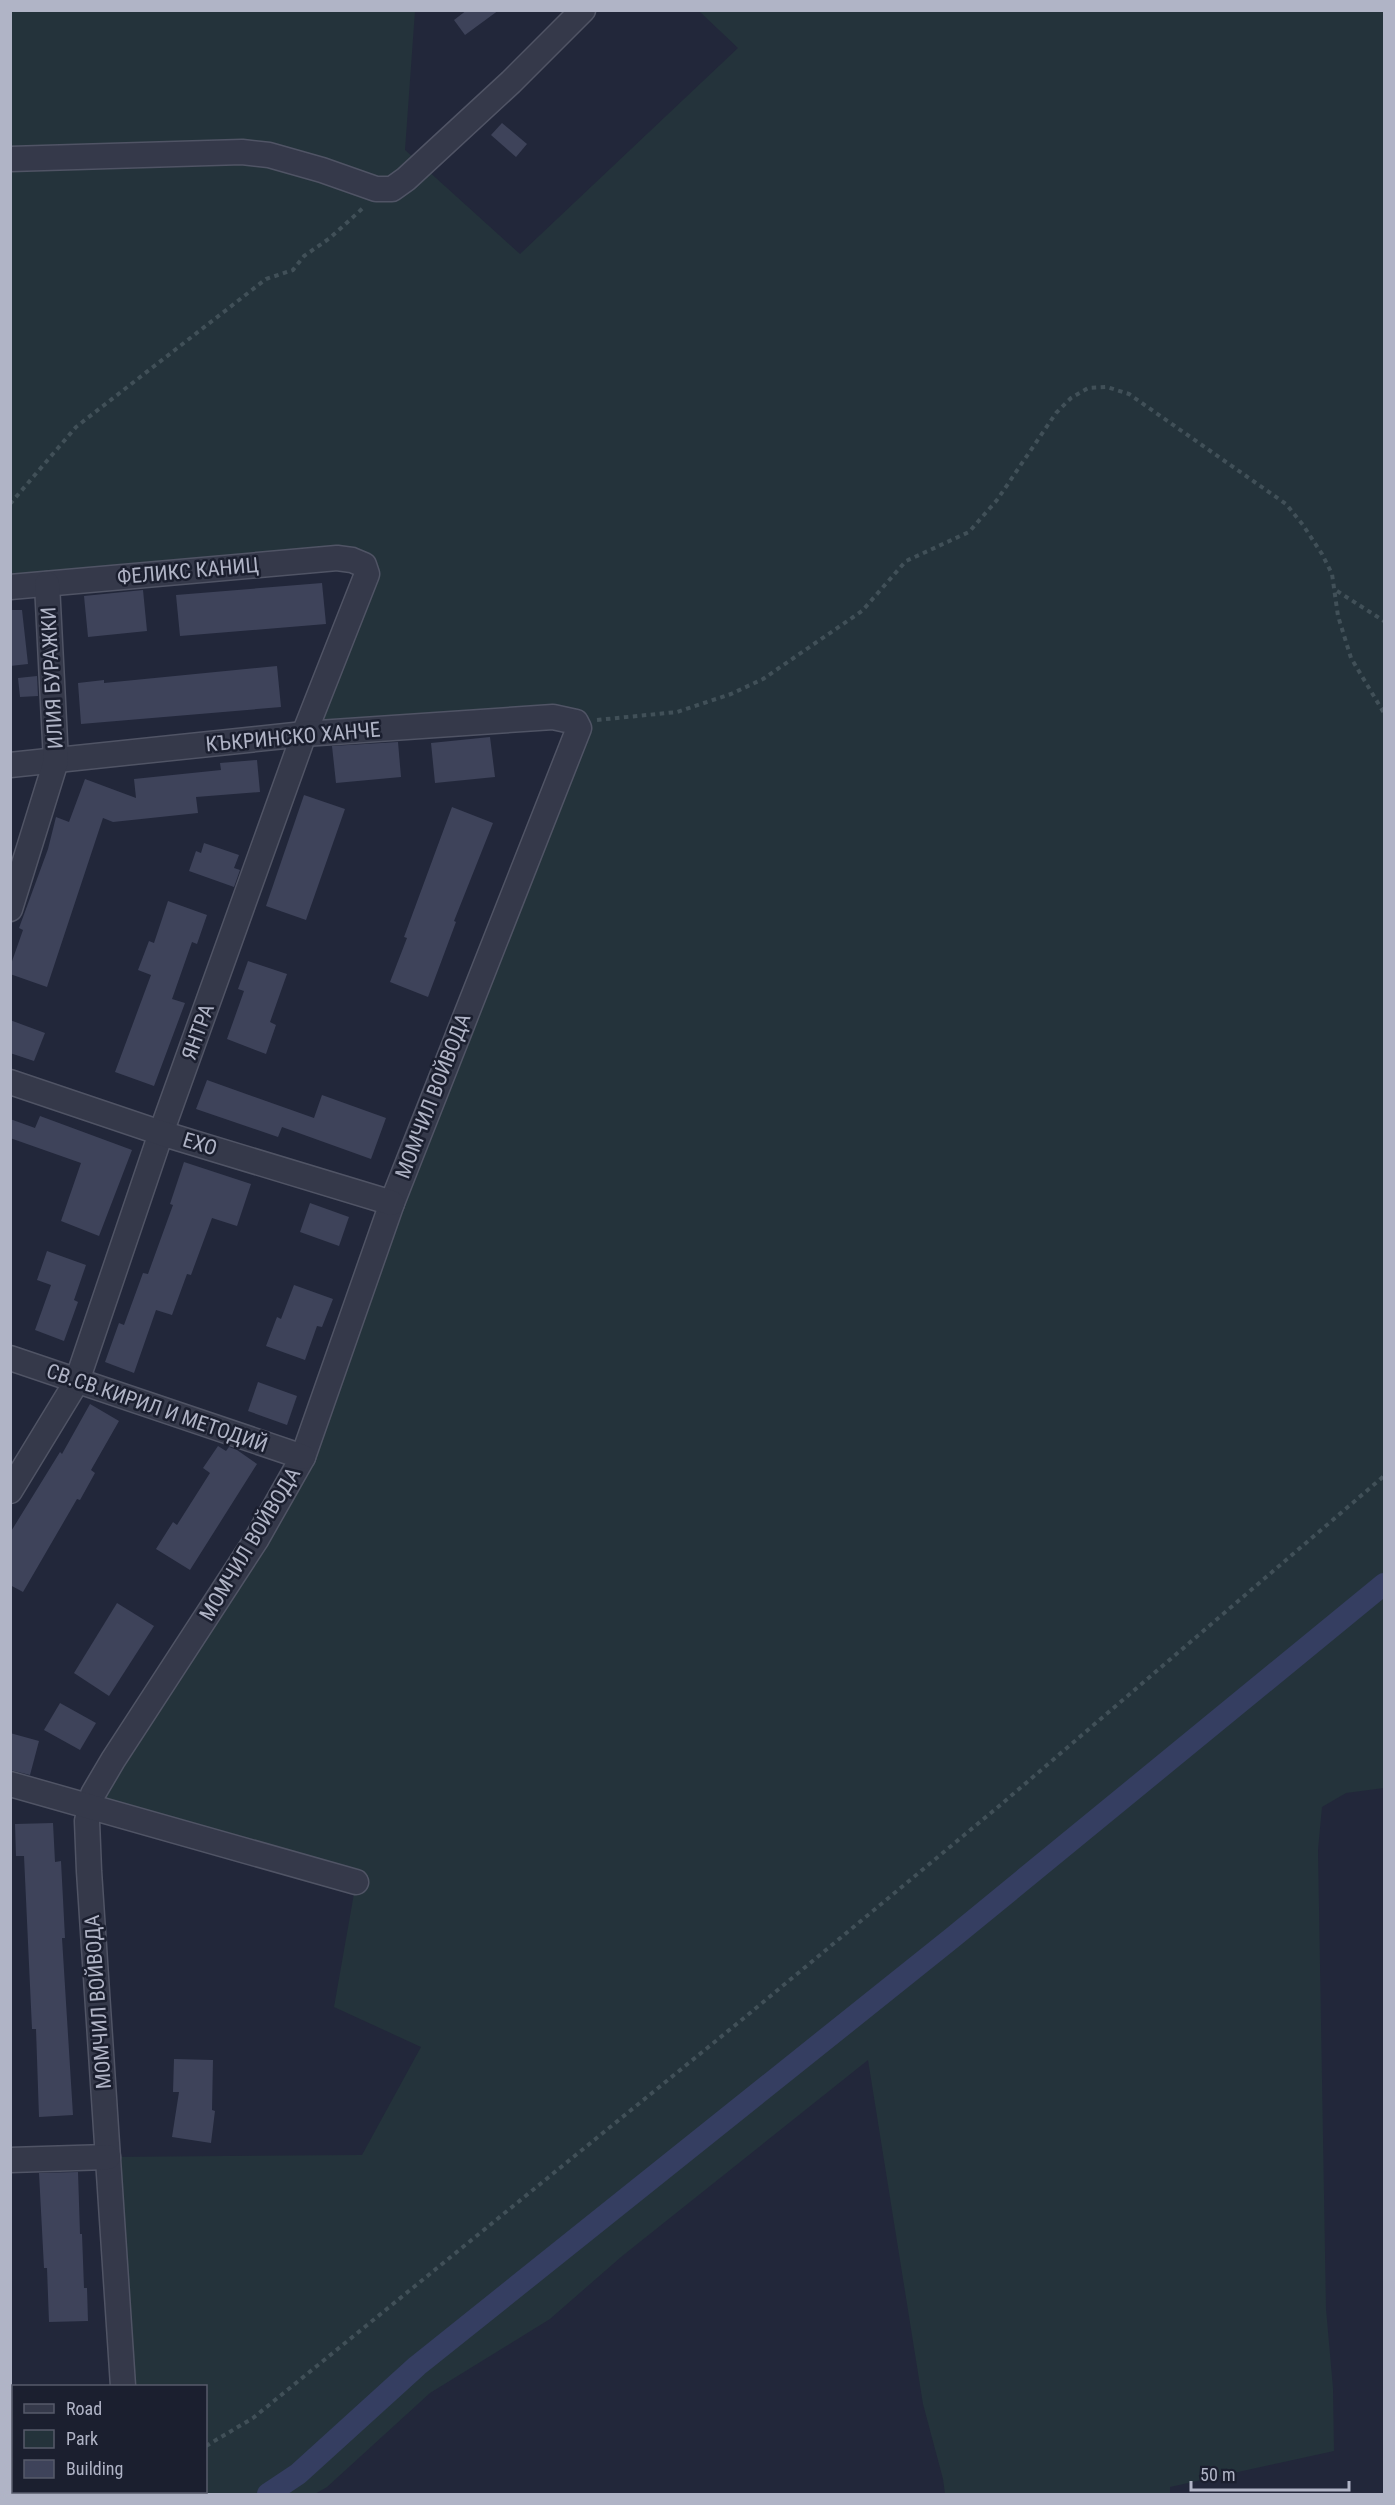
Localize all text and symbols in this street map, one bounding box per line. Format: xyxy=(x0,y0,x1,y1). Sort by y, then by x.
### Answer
street label: ФЕЛИКС КАНИЦ xyxy=(116,553,260,589)
street label: ИЛИЯ БУРАЖКИ xyxy=(36,606,68,750)
street label: КЪКРИНСКО ХАНЧЕ xyxy=(205,717,381,757)
street label: ЯНТРА xyxy=(177,1001,219,1063)
street label: МОМЧИЛ ВОЙВОДА xyxy=(391,1010,475,1182)
street label: ЕХО xyxy=(180,1127,220,1161)
street label: СВ.СВ.КИРИЛ И МЕТОДИЙ xyxy=(43,1359,271,1457)
street label: МОМЧИЛ ВОЙВОДА xyxy=(195,1463,305,1625)
street label: МОМЧИЛ ВОЙВОДА xyxy=(80,1914,116,2090)
legend xyxy=(12,2385,207,2493)
text: Road xyxy=(66,2398,102,2419)
text: Park xyxy=(66,2428,98,2449)
scale bar xyxy=(1191,2454,1348,2492)
text: Building xyxy=(66,2458,123,2479)
text: 50 m xyxy=(1200,2464,1235,2485)

